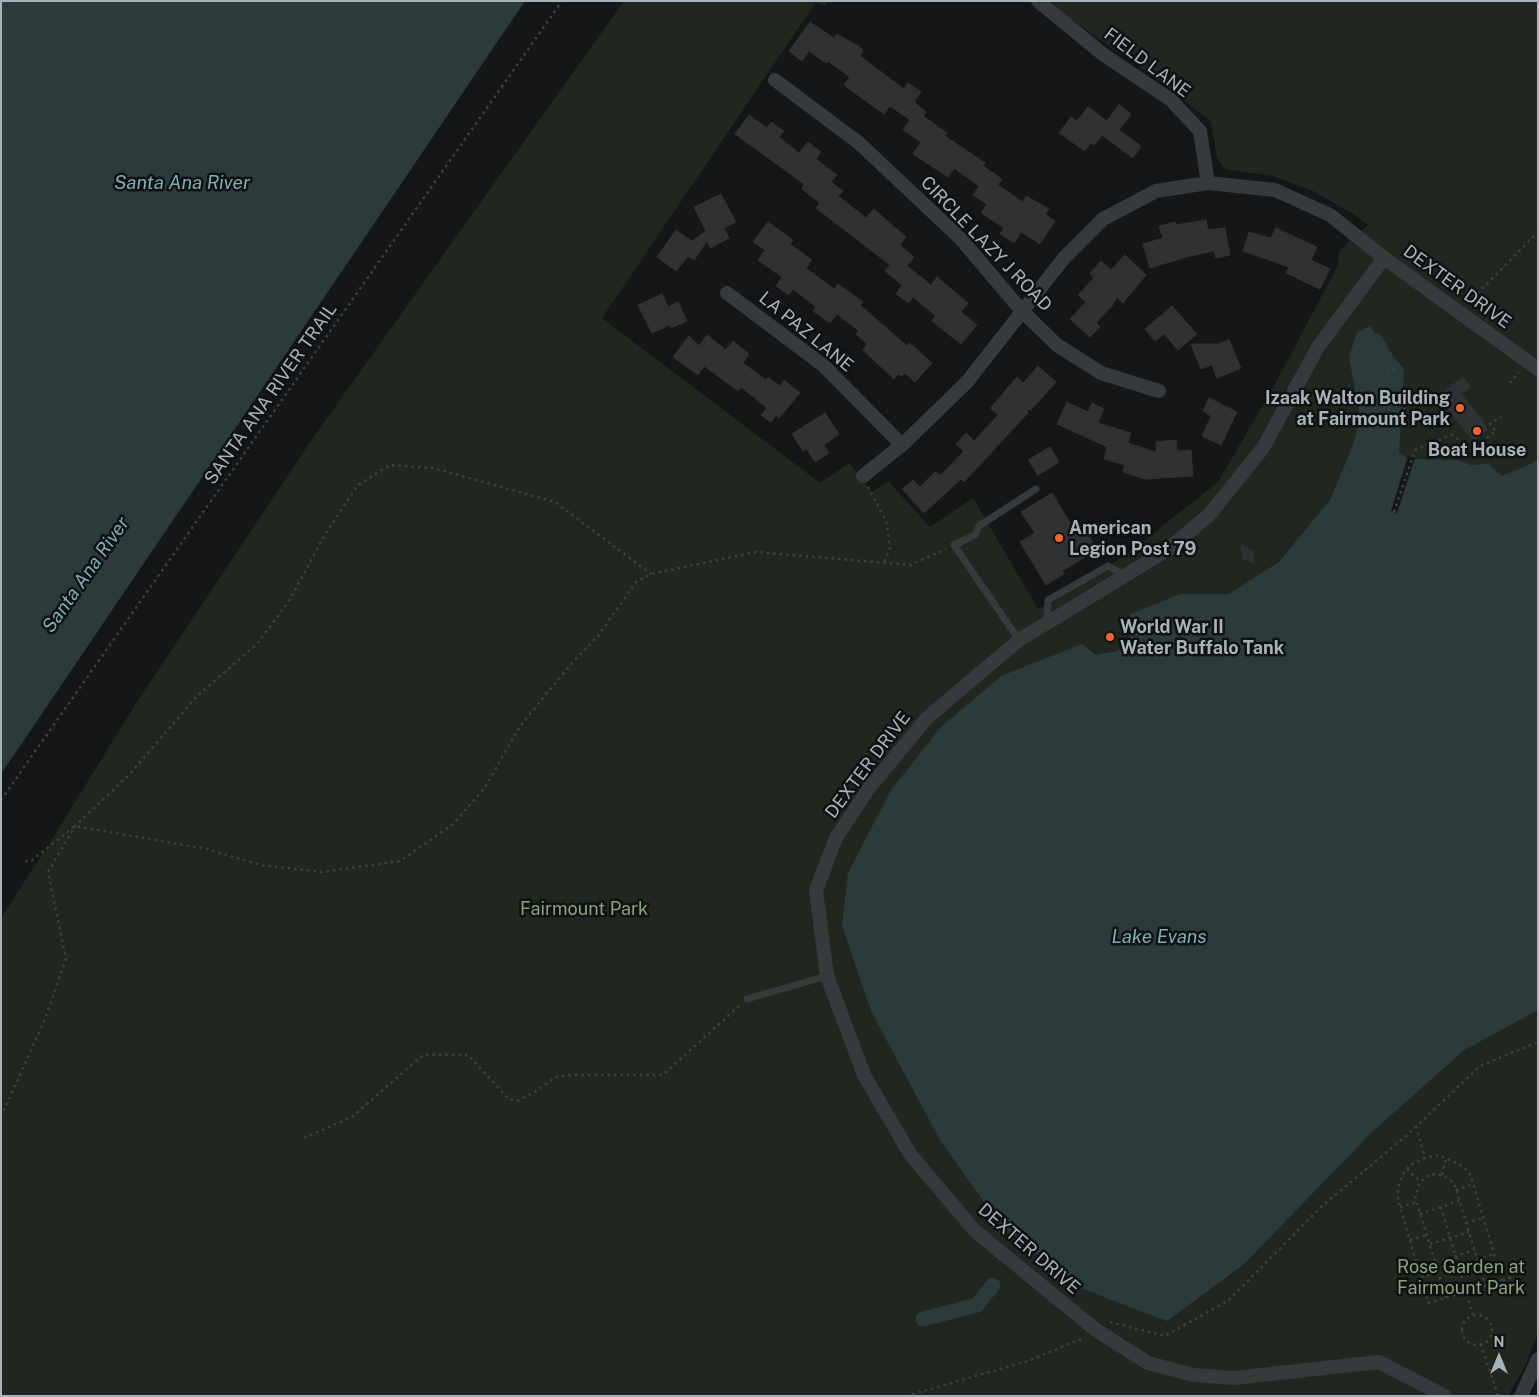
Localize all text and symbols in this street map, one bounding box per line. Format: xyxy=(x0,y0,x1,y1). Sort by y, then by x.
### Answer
street label: FIELD LANE xyxy=(1100,24,1194,102)
water label: Santa Ana River xyxy=(114,172,250,194)
street label: CIRCLE LAZY J ROAD xyxy=(916,172,1056,316)
street label: DEXTER DRIVE xyxy=(1399,241,1515,333)
street label: LA PAZ LANE xyxy=(754,287,858,377)
street label: SANTA ANA RIVER TRAIL xyxy=(200,299,342,489)
place label: Izaak Walton Building at Fairmount Park xyxy=(1265,387,1450,429)
marker: Izaak Walton Building at Fairmount Park xyxy=(1454,402,1466,414)
marker: Boat House xyxy=(1471,425,1483,437)
place label: Boat House xyxy=(1428,439,1526,461)
water label: Santa Ana River xyxy=(38,513,134,637)
place label: American Legion Post 79 xyxy=(1069,517,1196,560)
marker: American Legion Post 79 xyxy=(1053,532,1065,544)
place label: World War II Water Buffalo Tank xyxy=(1120,616,1284,659)
marker: World War II Water Buffalo Tank xyxy=(1104,631,1116,643)
street label: DEXTER DRIVE xyxy=(821,707,915,823)
park label: Fairmount Park xyxy=(520,898,648,920)
water label: Lake Evans xyxy=(1111,926,1207,948)
street label: DEXTER DRIVE xyxy=(974,1199,1084,1299)
park label: Rose Garden at Fairmount Park xyxy=(1397,1256,1525,1298)
north arrow xyxy=(1474,1332,1524,1382)
text: N xyxy=(1494,1334,1504,1350)

